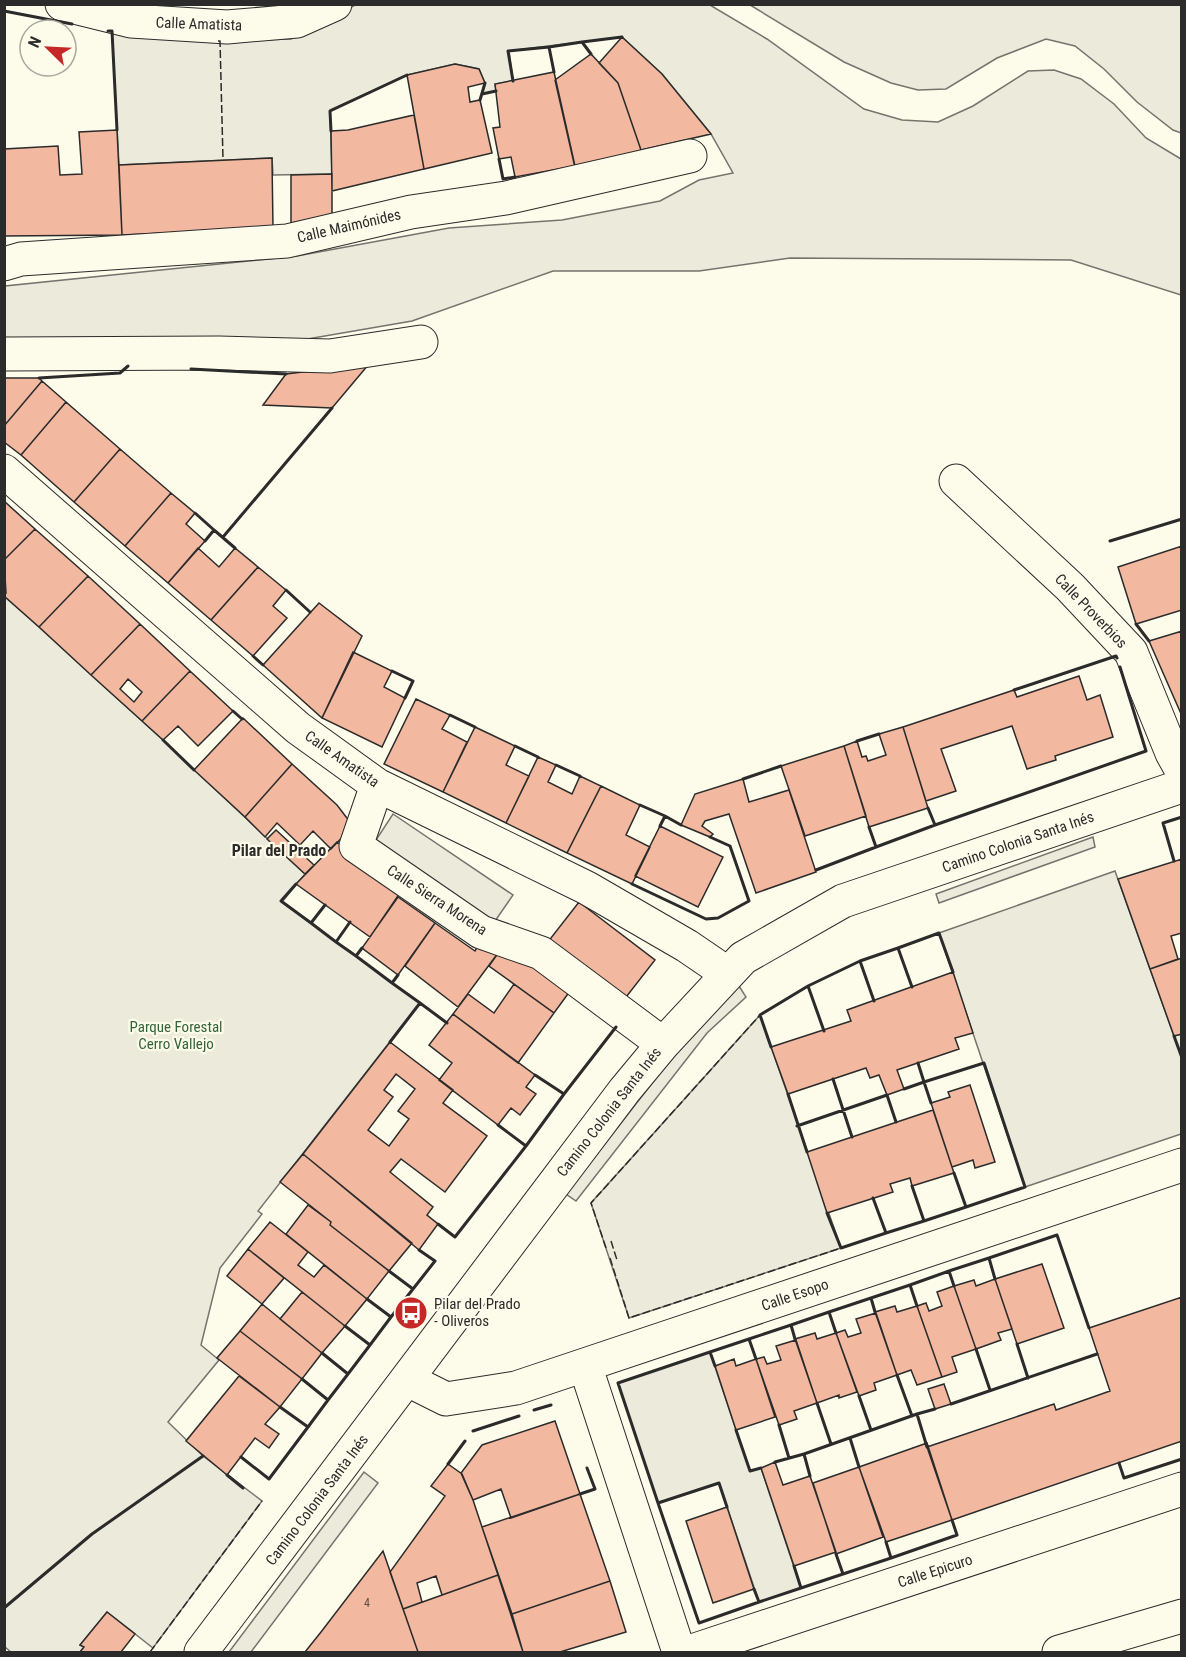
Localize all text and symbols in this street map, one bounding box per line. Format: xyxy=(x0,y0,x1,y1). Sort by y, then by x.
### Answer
street label: Calle Amatista xyxy=(155,13,243,35)
north arrow xyxy=(18,18,78,78)
text: N xyxy=(24,34,45,50)
street label: Calle Maimónides xyxy=(295,205,403,247)
street label: Calle Proverbios xyxy=(1051,570,1131,652)
street label: Calle Amatista xyxy=(301,727,383,791)
street label: Camino Colonia Santa Inés xyxy=(940,808,1096,876)
district label: Pilar del Prado xyxy=(232,841,326,860)
street label: Calle Sierra Morena xyxy=(384,861,490,939)
park label: Parque Forestal Cerro Vallejo xyxy=(129,1018,223,1053)
street label: Camino Colonia Santa Inés xyxy=(553,1044,665,1180)
street label: Calle Esopo xyxy=(759,1275,831,1315)
bus stop icon: Pilar del Prado - Oliveros xyxy=(393,1295,429,1331)
place label: Pilar del Prado - Oliveros xyxy=(434,1295,521,1330)
street label: Camino Colonia Santa Inés xyxy=(262,1431,372,1569)
street label: Calle Epicuro xyxy=(895,1550,975,1592)
house number: 4 xyxy=(364,1596,370,1610)

